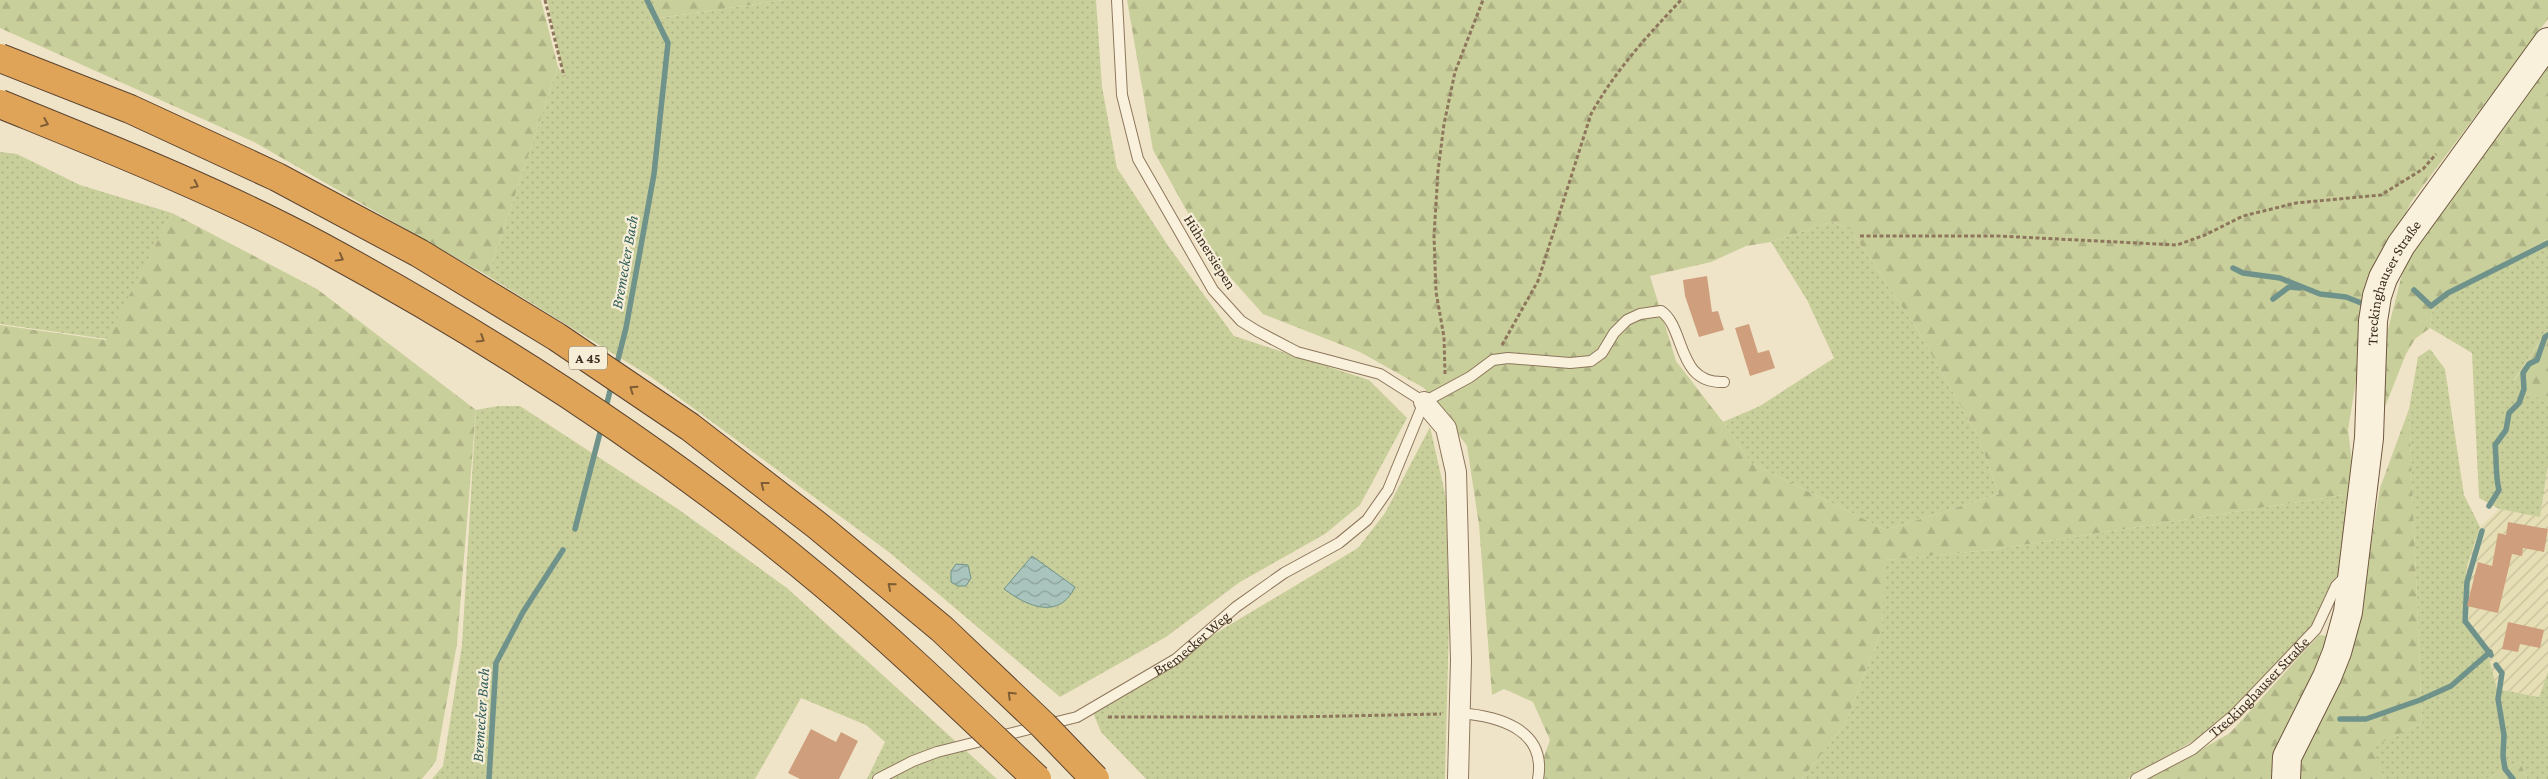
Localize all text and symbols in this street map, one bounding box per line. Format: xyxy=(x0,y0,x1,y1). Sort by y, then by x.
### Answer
one-way arrow xyxy=(40,116,49,127)
one-way arrow xyxy=(190,179,199,189)
street label: Hühnersiepen xyxy=(1180,212,1239,293)
water label: Bremecker Bach xyxy=(608,214,641,310)
street label: Treckinghauser Straße xyxy=(2364,217,2424,346)
one-way arrow xyxy=(335,251,344,261)
one-way arrow xyxy=(476,332,485,342)
road number: A 45 xyxy=(569,346,607,369)
one-way arrow xyxy=(629,386,639,395)
one-way arrow xyxy=(761,482,770,490)
one-way arrow xyxy=(887,583,896,592)
street label: Bremecker Weg xyxy=(1151,608,1234,678)
street label: Treckinghauser Straße xyxy=(2206,633,2312,740)
water label: Bremecker Bach xyxy=(469,667,492,763)
one-way arrow xyxy=(1008,692,1017,701)

